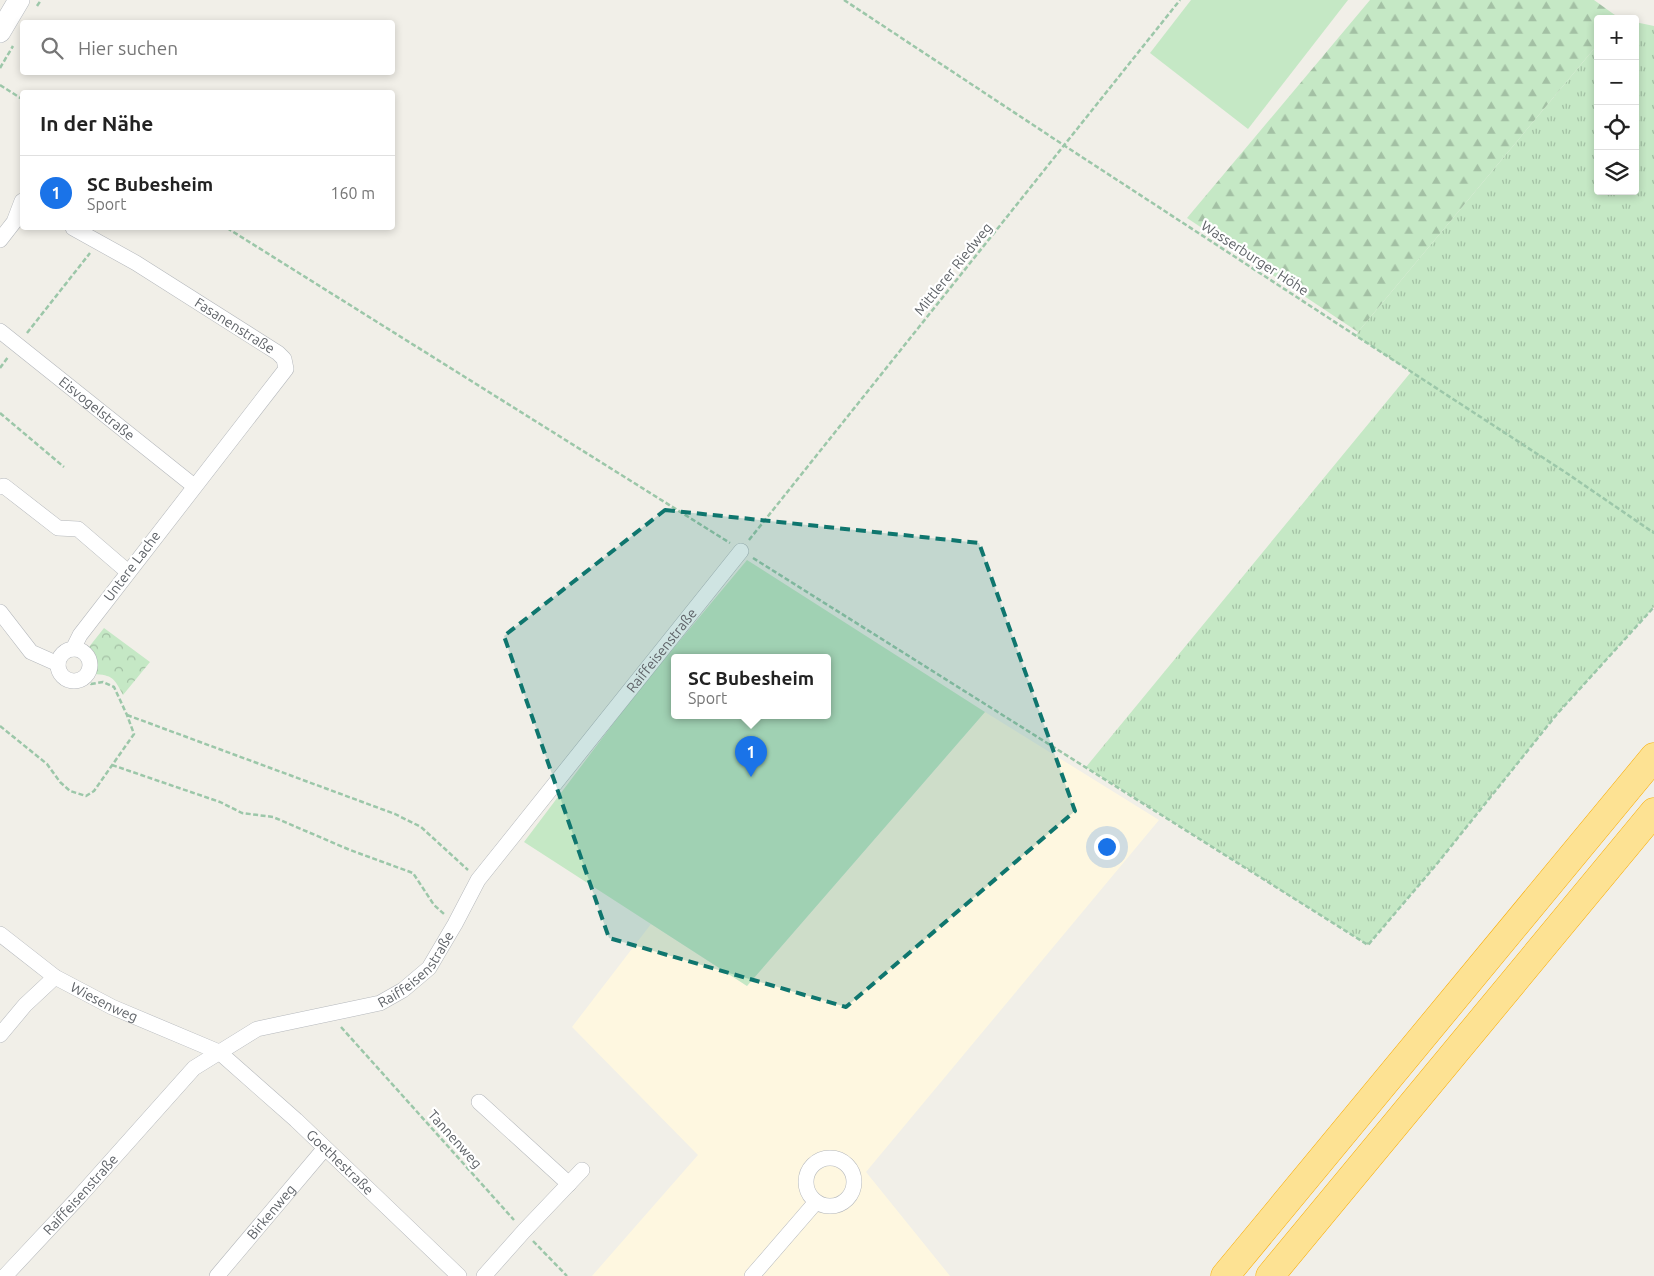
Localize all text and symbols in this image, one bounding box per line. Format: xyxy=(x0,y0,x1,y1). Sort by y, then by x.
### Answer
map controls xyxy=(1594,15,1639,195)
button: + xyxy=(1594,15,1639,60)
search box xyxy=(20,20,395,75)
icon: search xyxy=(38,34,66,62)
text: Hier suchen xyxy=(78,37,178,59)
button: − xyxy=(1594,60,1639,105)
button: locate xyxy=(1594,105,1639,150)
text: In der Nähe xyxy=(40,111,153,135)
button: layers xyxy=(1594,150,1639,195)
text: SC Bubesheim xyxy=(87,173,213,195)
text: 1 xyxy=(51,184,61,202)
text: 160 m xyxy=(330,184,375,202)
text: Sport xyxy=(87,195,126,213)
street label: Wasserburger Höhe xyxy=(1198,217,1312,299)
street label: Mittlerer Riedweg xyxy=(911,220,995,318)
street label: Fasanenstraße xyxy=(192,294,278,357)
street label: Eisvogelstraße xyxy=(56,373,138,443)
street label: Untere Lache xyxy=(100,528,164,604)
street label: Raiffeisenstraße xyxy=(623,605,700,696)
popup xyxy=(671,654,831,719)
text: SC Bubesheim xyxy=(688,667,814,689)
text: Sport xyxy=(688,689,727,707)
pin: 1 xyxy=(735,736,767,777)
your location xyxy=(1094,834,1120,860)
street label: Raiffeisenstraße xyxy=(375,928,457,1011)
street label: Wiesenweg xyxy=(68,979,140,1025)
street label: Tannenweg xyxy=(425,1107,485,1171)
street label: Goethestraße xyxy=(303,1126,377,1198)
street label: Raiffeisenstraße xyxy=(40,1151,121,1238)
street label: Birkenweg xyxy=(244,1181,299,1242)

